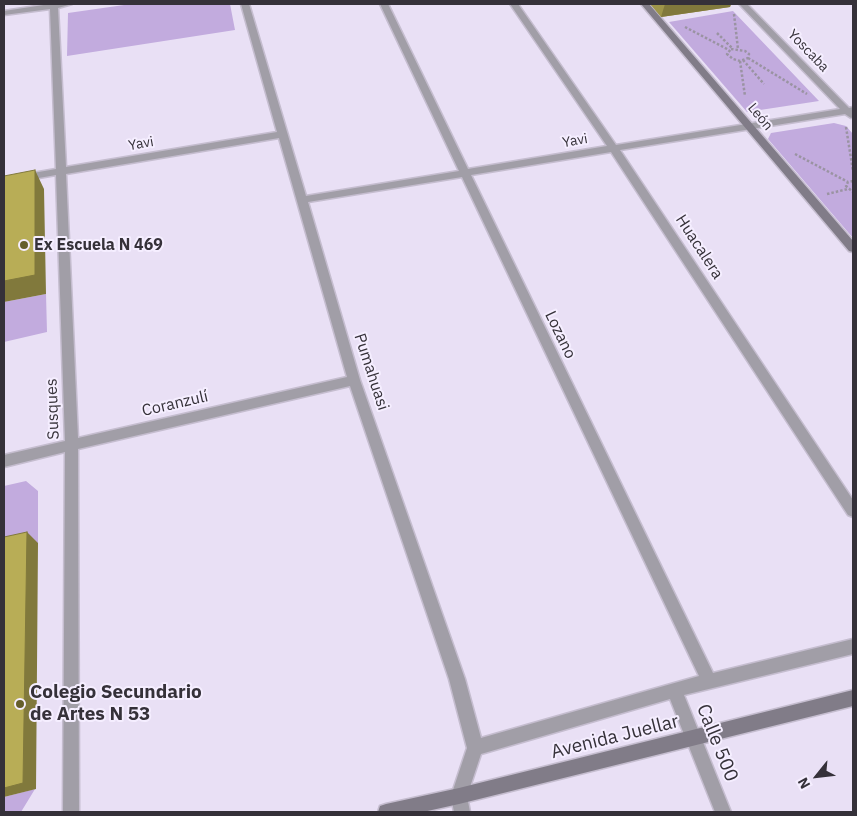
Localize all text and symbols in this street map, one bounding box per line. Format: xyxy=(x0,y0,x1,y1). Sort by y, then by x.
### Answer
street label: Yoscaba xyxy=(784,26,832,76)
street label: León xyxy=(744,100,776,134)
street label: Yavi xyxy=(561,131,589,151)
street label: Yavi xyxy=(127,134,155,154)
street label: Huacalera xyxy=(671,211,727,283)
place label: Ex Escuela N 469 xyxy=(34,235,163,255)
marker: Ex Escuela N 469 xyxy=(18,239,30,251)
street label: Lozano xyxy=(540,308,580,362)
street label: Pumahuasi xyxy=(350,331,392,413)
street label: Susques xyxy=(42,378,64,440)
street label: Coranzulí xyxy=(140,387,210,421)
place label: Colegio Secundario de Artes N 53 xyxy=(30,682,202,726)
marker: Colegio Secundario de Artes N 53 xyxy=(14,698,26,710)
street label: Calle 500 xyxy=(691,701,743,785)
street label: Avenida Juellar xyxy=(549,710,681,764)
north arrow xyxy=(792,751,842,801)
text: N xyxy=(794,774,814,792)

